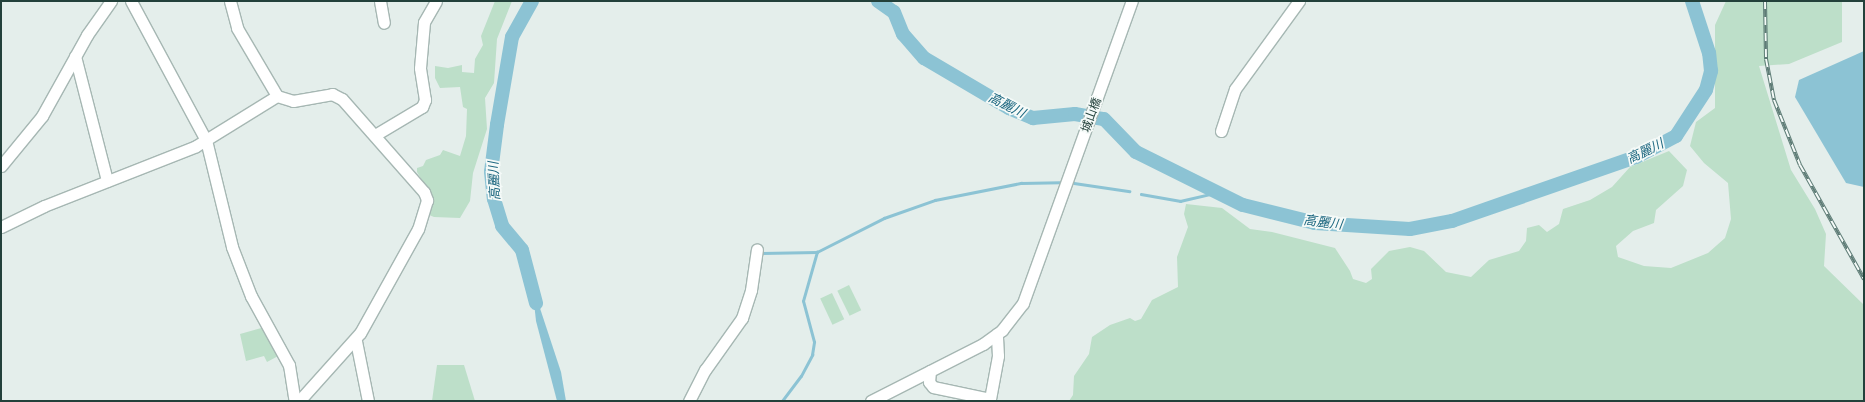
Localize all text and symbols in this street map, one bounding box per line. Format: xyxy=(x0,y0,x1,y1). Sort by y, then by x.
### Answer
water label: 高麗川 xyxy=(986,89,1028,121)
street label: 城山橋 xyxy=(1078,96,1104,134)
water label: 高麗川 xyxy=(1624,135,1666,167)
water label: 高麗川 xyxy=(485,161,503,201)
water label: 高麗川 xyxy=(1303,212,1343,232)

